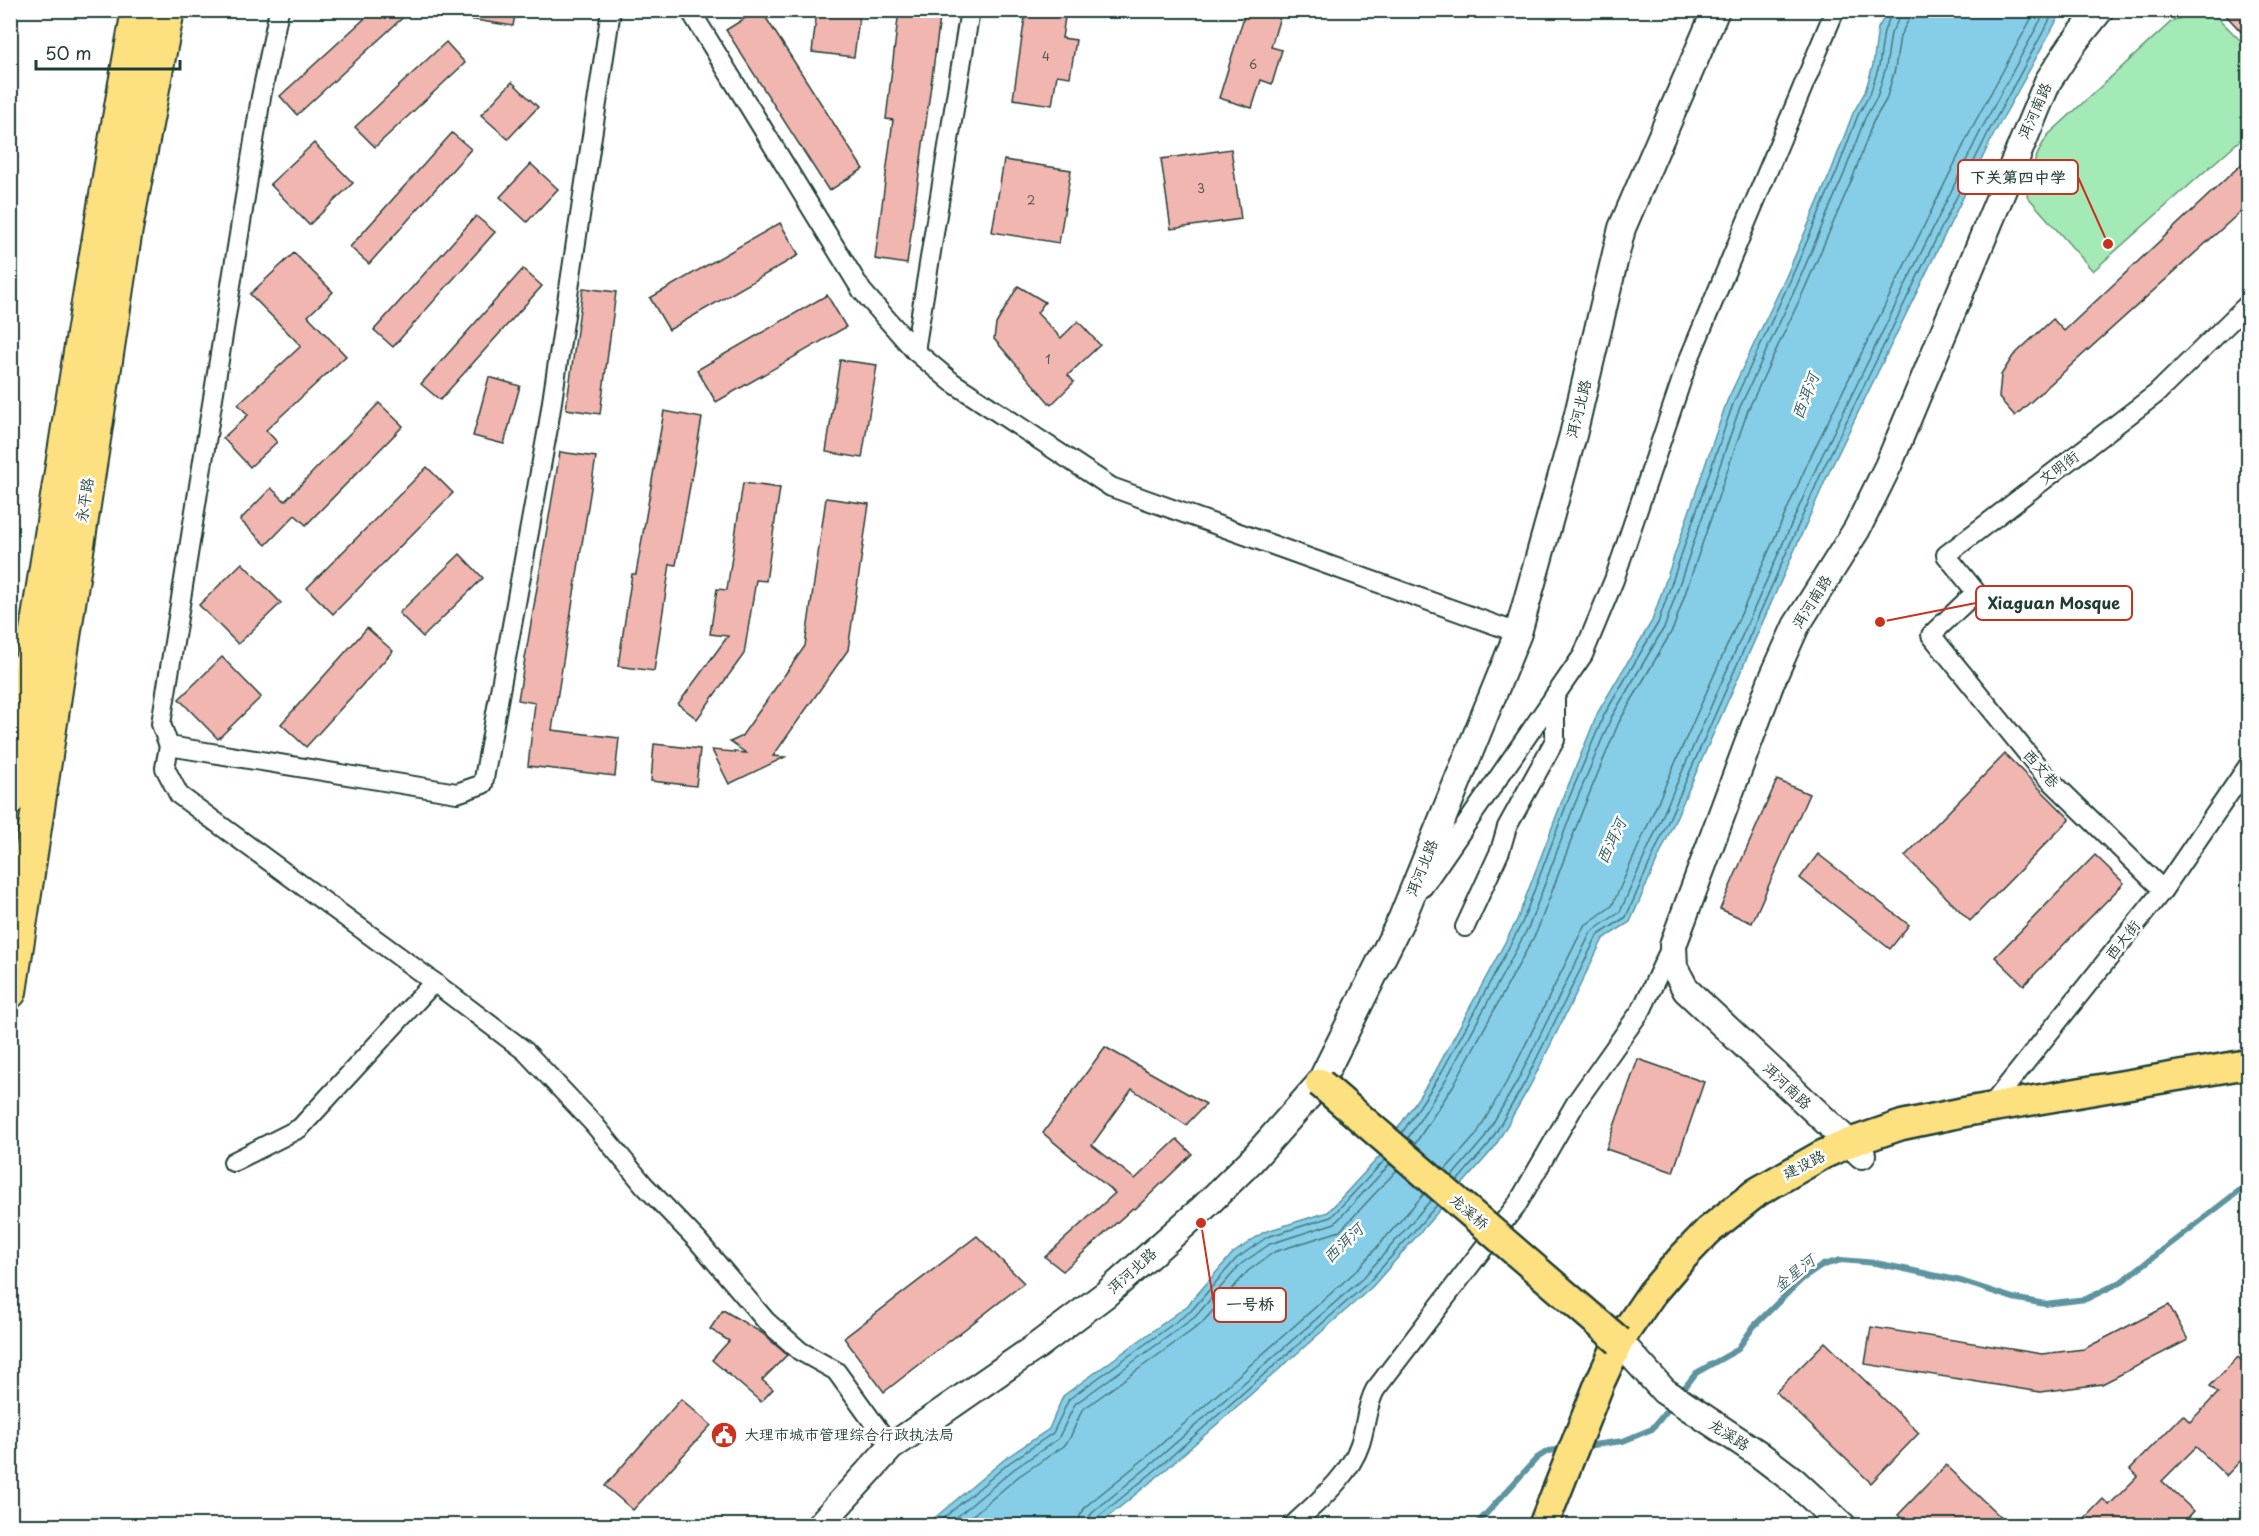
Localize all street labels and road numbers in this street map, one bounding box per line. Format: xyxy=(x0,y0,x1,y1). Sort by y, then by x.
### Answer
street label: 洱河南路 xyxy=(2011,78,2056,142)
street label: 洱河北路 xyxy=(1559,377,1596,441)
street label: 文明街 xyxy=(2033,444,2083,490)
street label: 永平路 xyxy=(69,476,98,524)
street label: 洱河南路 xyxy=(1785,570,1836,633)
street label: 西文巷 xyxy=(2019,744,2066,792)
street label: 洱河北路 xyxy=(1399,835,1443,900)
street label: 西大街 xyxy=(2099,914,2145,964)
street label: 洱河南路 xyxy=(1758,1056,1818,1114)
street label: 建设路 xyxy=(1778,1143,1829,1184)
street label: 龙溪桥 xyxy=(1445,1187,1495,1234)
street label: 洱河北路 xyxy=(1101,1241,1161,1299)
street label: 龙溪路 xyxy=(1705,1412,1755,1456)

